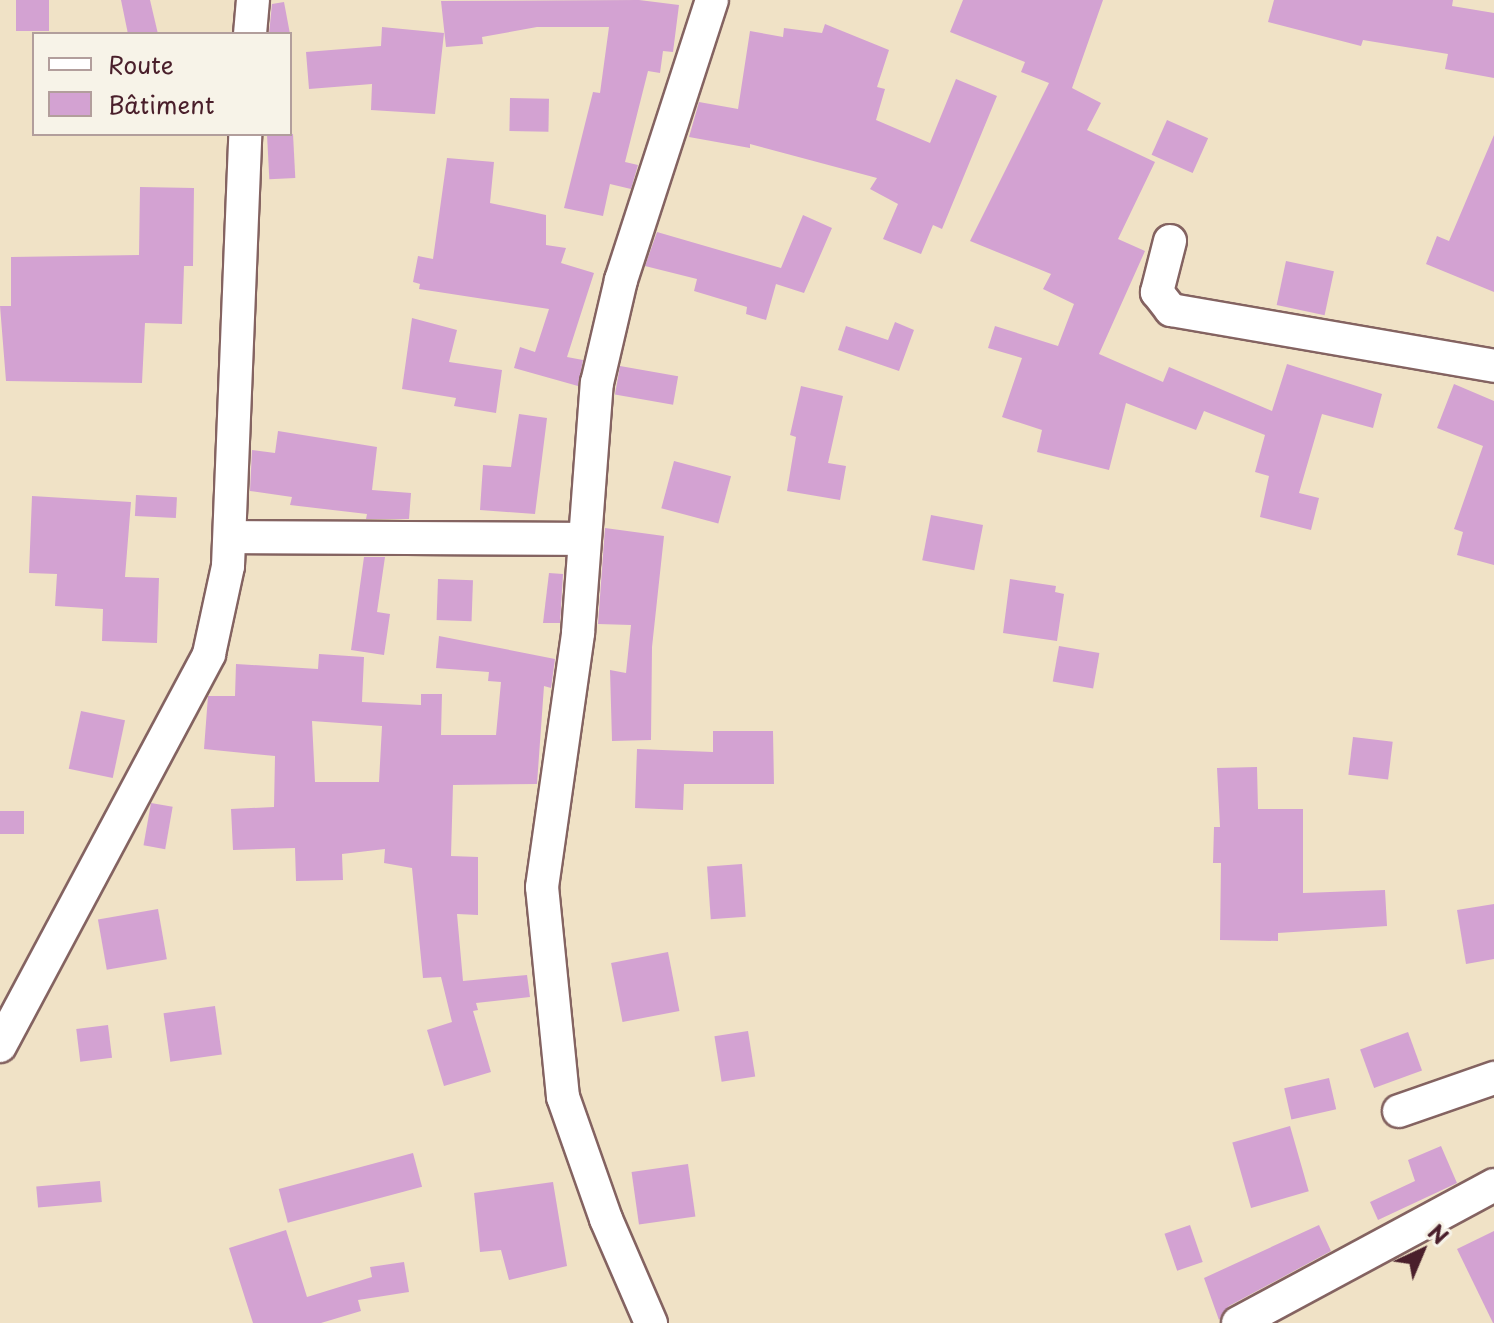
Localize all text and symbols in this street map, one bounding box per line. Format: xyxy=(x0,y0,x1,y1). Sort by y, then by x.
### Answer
legend xyxy=(32,32,292,136)
text: Route xyxy=(108,46,174,82)
text: Bâtiment xyxy=(108,86,215,122)
north arrow xyxy=(1382,1211,1462,1291)
text: N xyxy=(1421,1215,1457,1251)

